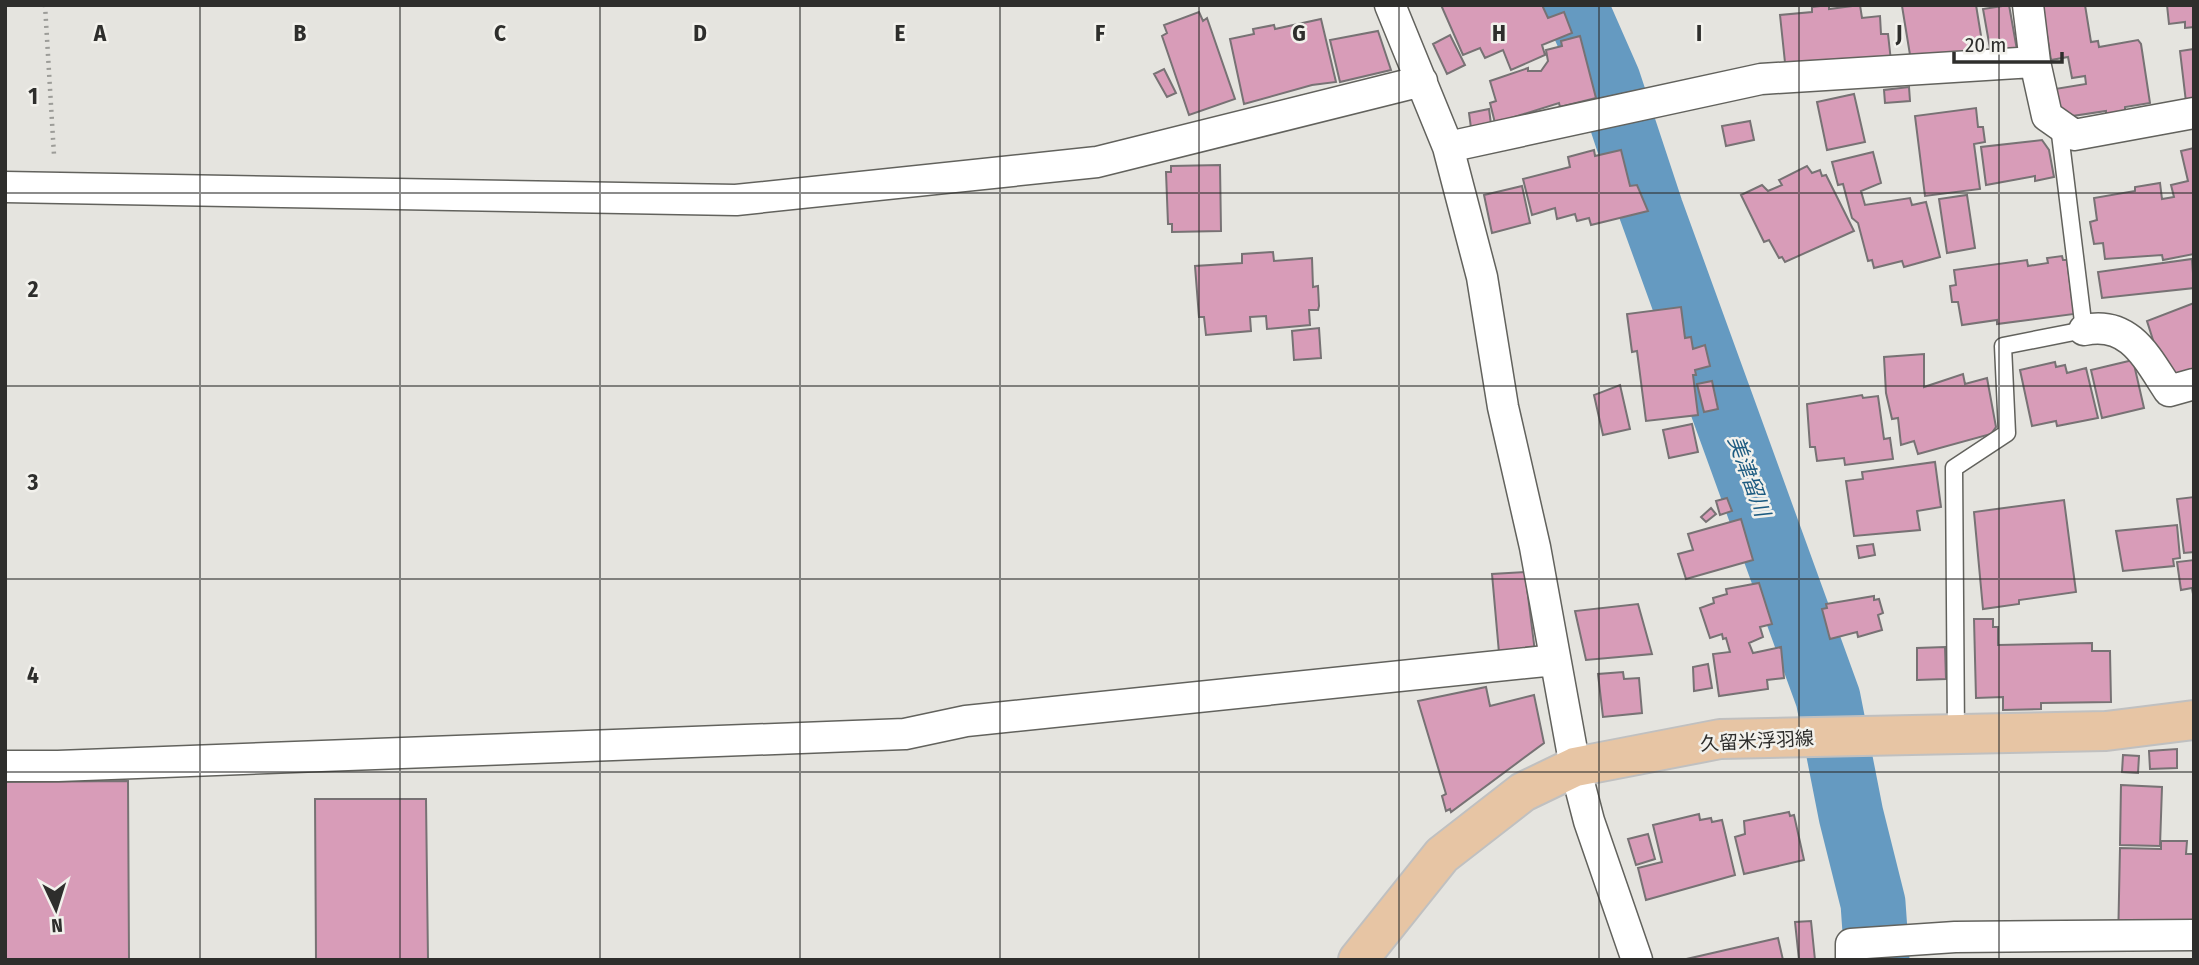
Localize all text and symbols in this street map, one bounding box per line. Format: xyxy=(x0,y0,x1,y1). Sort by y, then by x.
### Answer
text: A xyxy=(93,19,107,47)
text: B xyxy=(294,19,307,47)
text: C xyxy=(494,19,506,47)
text: D xyxy=(693,19,707,47)
text: E xyxy=(895,19,906,47)
text: F xyxy=(1095,19,1105,47)
text: G xyxy=(1292,19,1306,47)
text: H xyxy=(1492,19,1506,47)
text: I xyxy=(1696,19,1702,47)
text: J xyxy=(1895,19,1902,47)
scale bar xyxy=(1954,21,2062,65)
text: 20 m xyxy=(1965,32,2006,58)
text: 1 xyxy=(28,82,38,110)
text: 2 xyxy=(27,275,39,303)
water label: 美津留川 xyxy=(1722,432,1776,522)
text: 3 xyxy=(27,468,39,496)
text: 4 xyxy=(27,661,39,689)
street label: 久留米浮羽線 xyxy=(1699,727,1815,755)
north arrow xyxy=(21,874,91,944)
text: N xyxy=(51,914,64,937)

